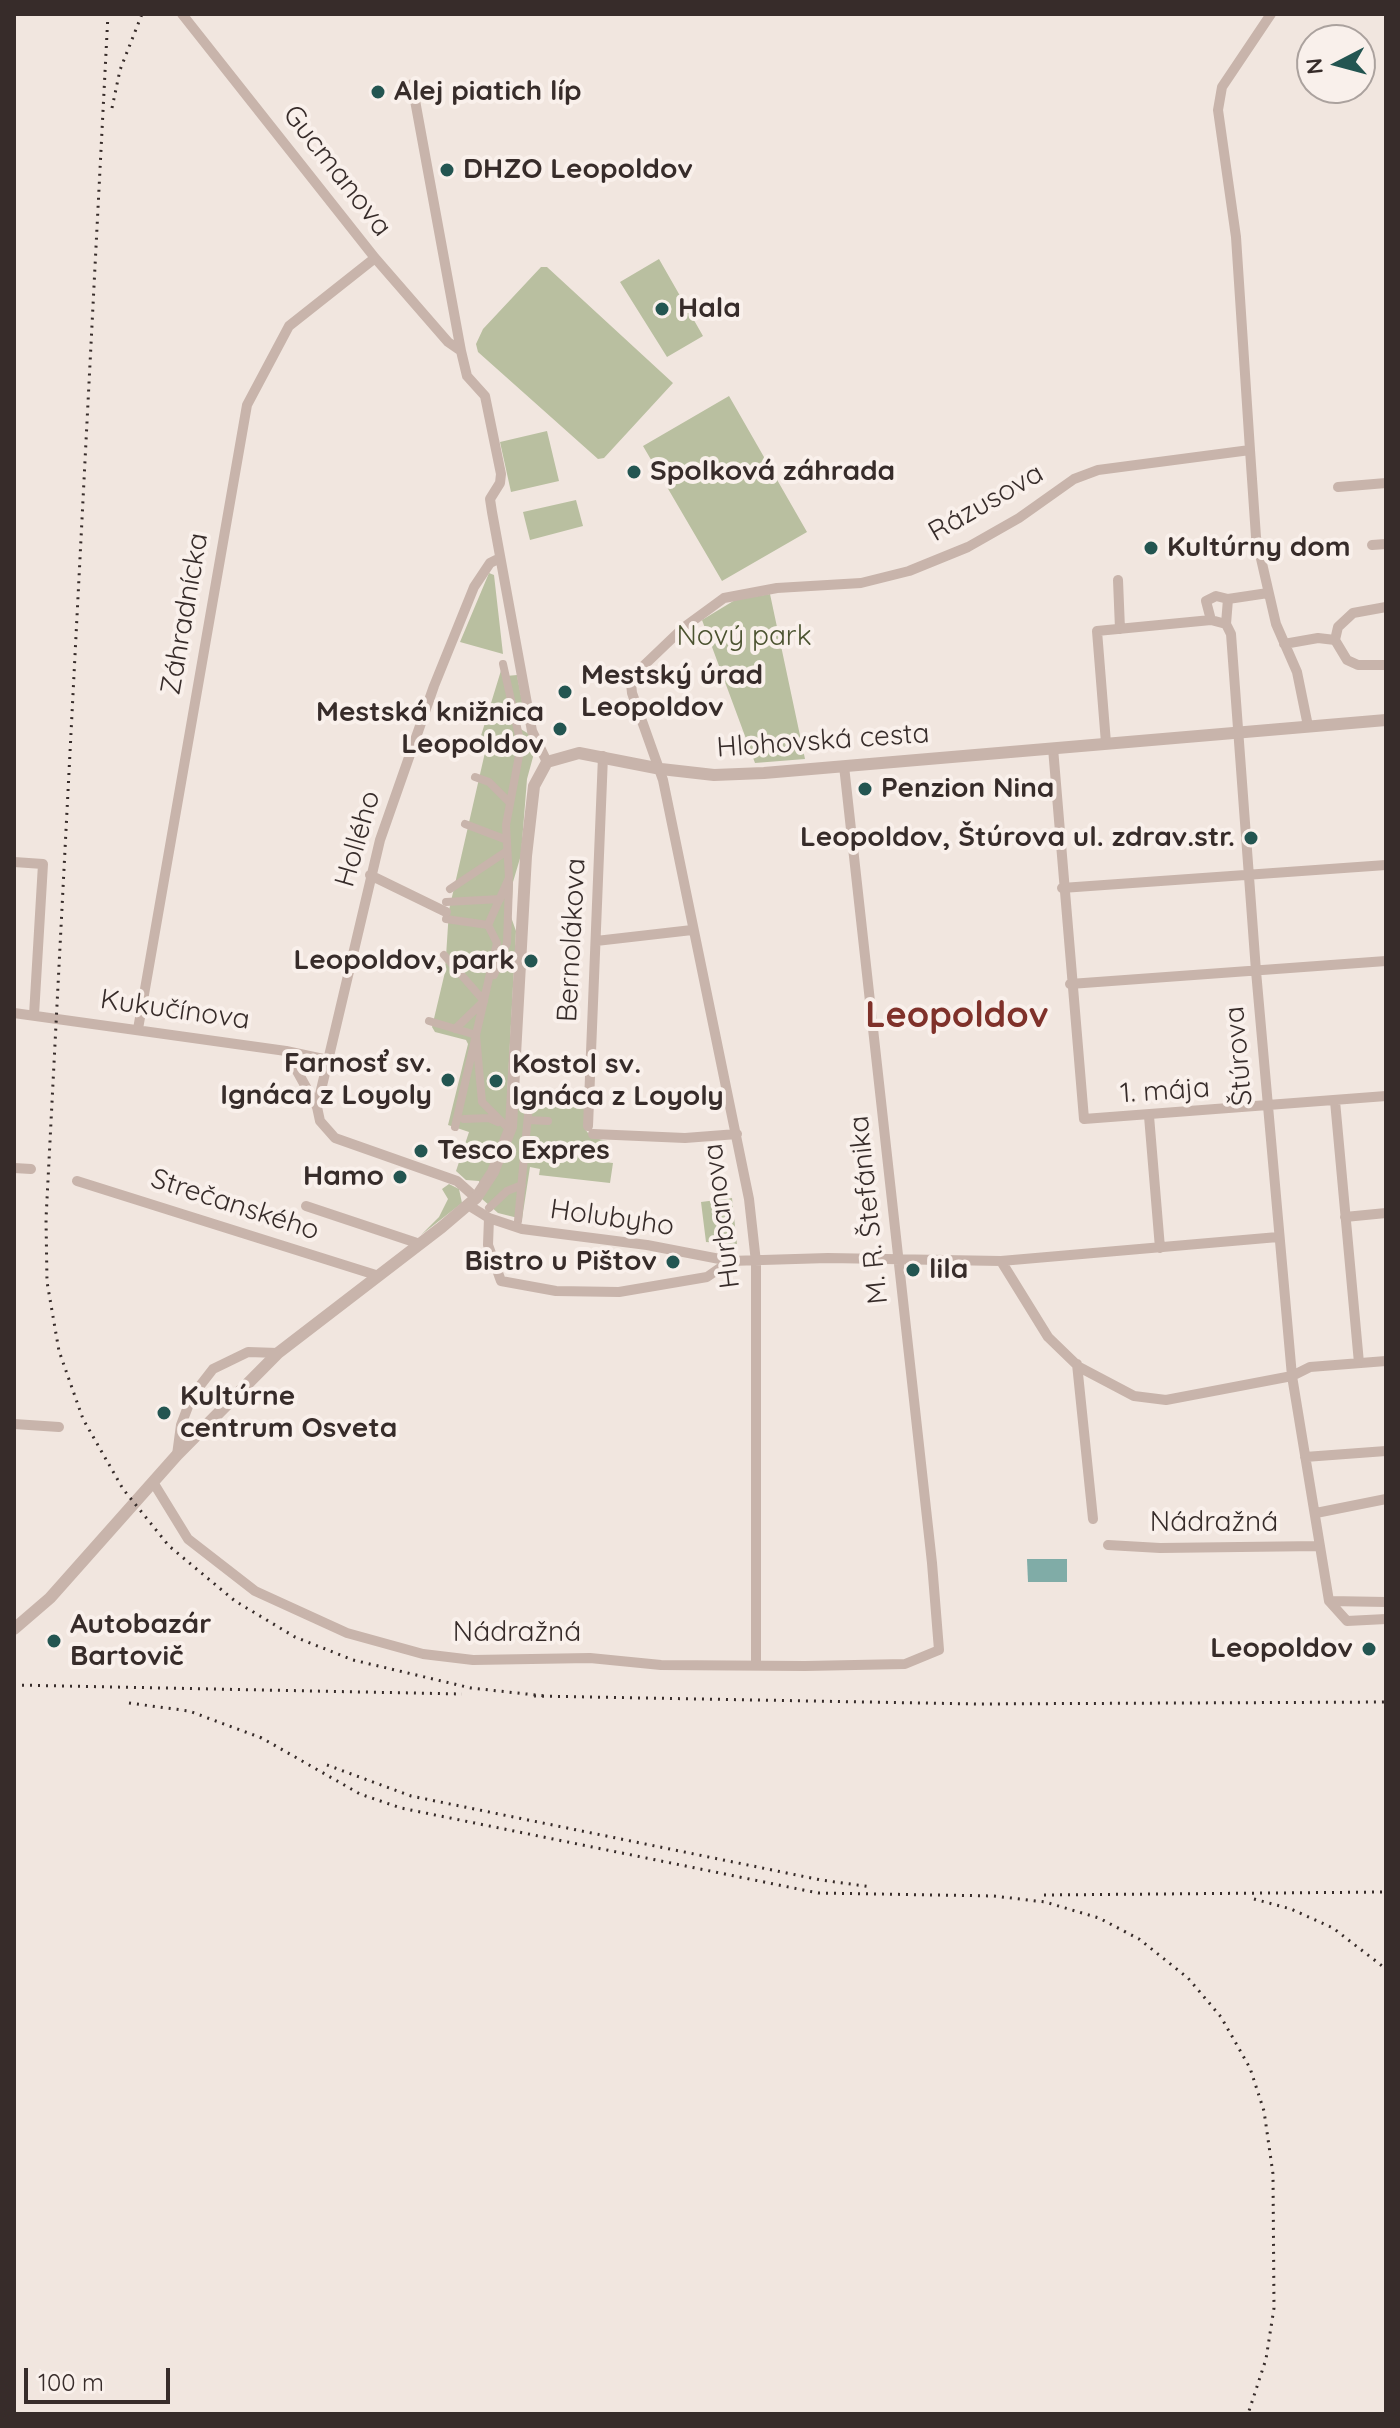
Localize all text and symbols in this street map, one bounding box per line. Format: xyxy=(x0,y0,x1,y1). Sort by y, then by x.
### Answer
north arrow xyxy=(1296,24,1376,104)
text: N xyxy=(1299,57,1329,76)
place label: Alej piatich líp xyxy=(394,75,582,109)
marker: Alej piatich líp xyxy=(369,83,387,101)
street label: Gucmanova xyxy=(275,99,399,243)
place label: DHZO Leopoldov xyxy=(463,153,693,187)
marker: DHZO Leopoldov xyxy=(438,161,456,179)
place label: Hala xyxy=(678,292,741,326)
marker: Hala xyxy=(653,300,671,318)
place label: Spolková záhrada xyxy=(650,455,895,489)
street label: Rázusova xyxy=(923,457,1049,549)
marker: Spolková záhrada xyxy=(625,463,643,481)
street label: Záhradnícka xyxy=(154,530,216,698)
place label: Kultúrny dom xyxy=(1167,531,1351,565)
marker: Kultúrny dom xyxy=(1142,539,1160,557)
park label: Nový park xyxy=(676,620,812,654)
place label: Mestský úrad Leopoldov xyxy=(581,659,763,725)
marker: Mestský úrad Leopoldov xyxy=(556,683,574,701)
place label: Mestská knižnica Leopoldov xyxy=(316,696,544,762)
street label: Hlohovská cesta xyxy=(716,717,930,765)
marker: Mestská knižnica Leopoldov xyxy=(551,720,569,738)
place label: Penzion Nina xyxy=(881,772,1054,806)
marker: Penzion Nina xyxy=(856,780,874,798)
street label: Hollého xyxy=(328,787,388,891)
place label: Leopoldov, Štúrova ul. zdrav.str. xyxy=(800,821,1235,855)
marker: Leopoldov, Štúrova ul. zdrav.str. xyxy=(1242,829,1260,847)
street label: Bernolákova xyxy=(551,857,593,1023)
place label: Leopoldov, park xyxy=(293,944,515,978)
marker: Leopoldov, park xyxy=(522,952,540,970)
street label: Kukučínova xyxy=(98,983,252,1037)
district label: Leopoldov xyxy=(865,994,1049,1038)
street label: Štúrova xyxy=(1218,1005,1260,1107)
place label: Farnosť sv. Ignáca z Loyoly xyxy=(220,1047,432,1113)
place label: Kostol sv. Ignáca z Loyoly xyxy=(512,1048,724,1114)
marker: Farnosť sv. Ignáca z Loyoly xyxy=(439,1071,457,1089)
street label: 1. mája xyxy=(1119,1071,1211,1111)
marker: Kostol sv. Ignáca z Loyoly xyxy=(487,1072,505,1090)
street label: M. R. Štefánika xyxy=(842,1114,896,1306)
place label: Tesco Expres xyxy=(437,1134,610,1168)
marker: Tesco Expres xyxy=(412,1142,430,1160)
street label: Hurbanova xyxy=(696,1142,748,1290)
place label: Hamo xyxy=(303,1160,384,1194)
street label: Strečanského xyxy=(147,1162,323,1248)
marker: Hamo xyxy=(391,1168,409,1186)
street label: Holubyho xyxy=(548,1193,676,1243)
place label: Bistro u Pištov xyxy=(465,1245,657,1279)
marker: Bistro u Pištov xyxy=(664,1253,682,1271)
place label: lila xyxy=(929,1253,968,1287)
marker: lila xyxy=(904,1261,922,1279)
place label: Kultúrne centrum Osveta xyxy=(180,1380,397,1446)
marker: Kultúrne centrum Osveta xyxy=(155,1404,173,1422)
street label: Nádražná xyxy=(1150,1506,1278,1540)
place label: Autobazár Bartovič xyxy=(70,1608,211,1674)
street label: Nádražná xyxy=(453,1616,581,1650)
marker: Autobazár Bartovič xyxy=(45,1632,63,1650)
place label: Leopoldov xyxy=(1210,1632,1353,1666)
marker: Leopoldov xyxy=(1360,1640,1378,1658)
scale bar xyxy=(28,2352,174,2402)
text: 100 m xyxy=(38,2367,104,2397)

